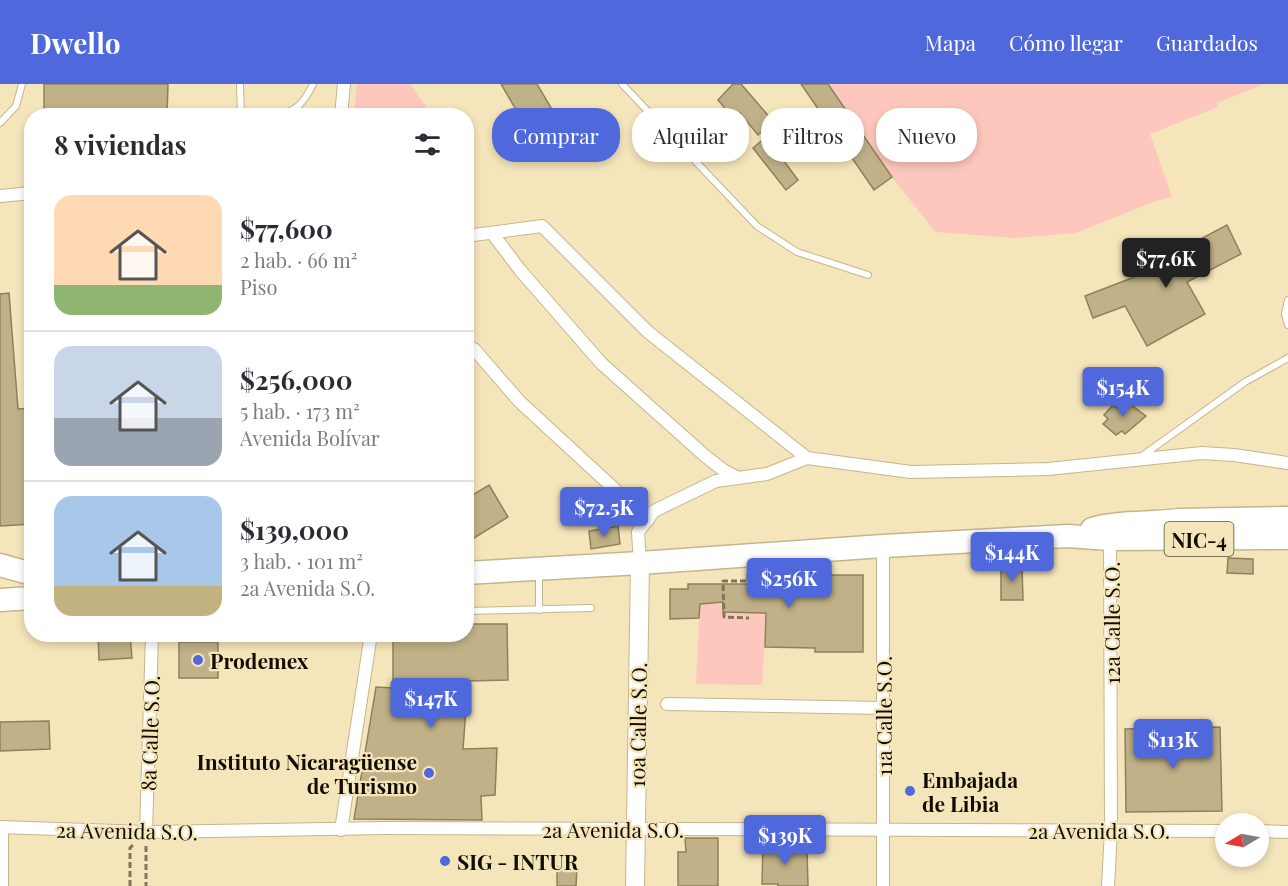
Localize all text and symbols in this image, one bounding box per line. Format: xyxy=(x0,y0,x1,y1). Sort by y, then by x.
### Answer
text: Dwello xyxy=(30,24,120,61)
text: Mapa xyxy=(925,28,976,56)
text: Cómo llegar xyxy=(1009,28,1123,56)
text: Guardados xyxy=(1156,28,1258,56)
chip: Comprar xyxy=(492,108,620,162)
chip: Alquilar xyxy=(632,108,749,162)
chip: Filtros xyxy=(761,108,864,162)
chip: Nuevo xyxy=(876,108,977,162)
text: 8 viviendas xyxy=(54,127,187,162)
icon: filters xyxy=(411,128,444,161)
text: $77,600 xyxy=(240,211,333,246)
icon: home xyxy=(102,219,174,291)
pin: $77.6K xyxy=(1117,238,1215,289)
text: $77.6K xyxy=(1136,244,1196,271)
text: 2 hab. · 66 m² xyxy=(240,246,357,273)
text: Piso xyxy=(240,273,277,300)
text: $256,000 xyxy=(240,362,352,397)
pin: $154K xyxy=(1081,367,1165,418)
icon: home xyxy=(102,370,174,442)
text: $154K xyxy=(1097,373,1149,400)
text: 5 hab. · 173 m² xyxy=(240,397,360,424)
text: Avenida Bolívar xyxy=(240,424,380,451)
pin: $72.5K xyxy=(555,487,653,538)
text: $72.5K xyxy=(574,493,634,520)
text: $139,000 xyxy=(240,512,349,547)
icon: home xyxy=(102,520,174,592)
road number: NIC-4 xyxy=(1164,522,1234,556)
pin: $144K xyxy=(970,532,1054,583)
text: $144K xyxy=(985,538,1039,565)
text: 3 hab. · 101 m² xyxy=(240,547,363,574)
pin: $256K xyxy=(747,558,831,609)
street label: 12a Calle S.O. xyxy=(1097,562,1125,684)
text: $256K xyxy=(761,564,817,591)
text: 2a Avenida S.O. xyxy=(240,574,375,601)
place label: Prodemex xyxy=(210,646,309,674)
marker: Prodemex xyxy=(191,653,205,667)
street label: 11a Calle S.O. xyxy=(869,656,897,776)
street label: 10a Calle S.O. xyxy=(622,662,652,788)
street label: 8a Calle S.O. xyxy=(133,675,165,791)
pin: $147K xyxy=(389,678,473,729)
text: $147K xyxy=(405,684,457,711)
pin: $113K xyxy=(1131,719,1215,770)
text: $113K xyxy=(1148,725,1198,752)
place label: Instituto Nicaragüense de Turismo xyxy=(197,747,417,799)
place label: Embajada de Libia xyxy=(922,765,1018,817)
marker: Instituto Nicaragüense de Turismo xyxy=(422,766,436,780)
marker: Embajada de Libia xyxy=(903,784,917,798)
north arrow xyxy=(1215,813,1269,867)
map controls xyxy=(1215,813,1269,867)
street label: 2a Avenida S.O. xyxy=(56,815,198,845)
street label: 2a Avenida S.O. xyxy=(542,815,684,843)
pin: $139K xyxy=(743,815,827,866)
street label: 2a Avenida S.O. xyxy=(1028,816,1170,844)
text: $139K xyxy=(758,821,812,848)
place label: SIG - INTUR xyxy=(457,847,579,875)
marker: SIG - INTUR xyxy=(438,854,452,868)

